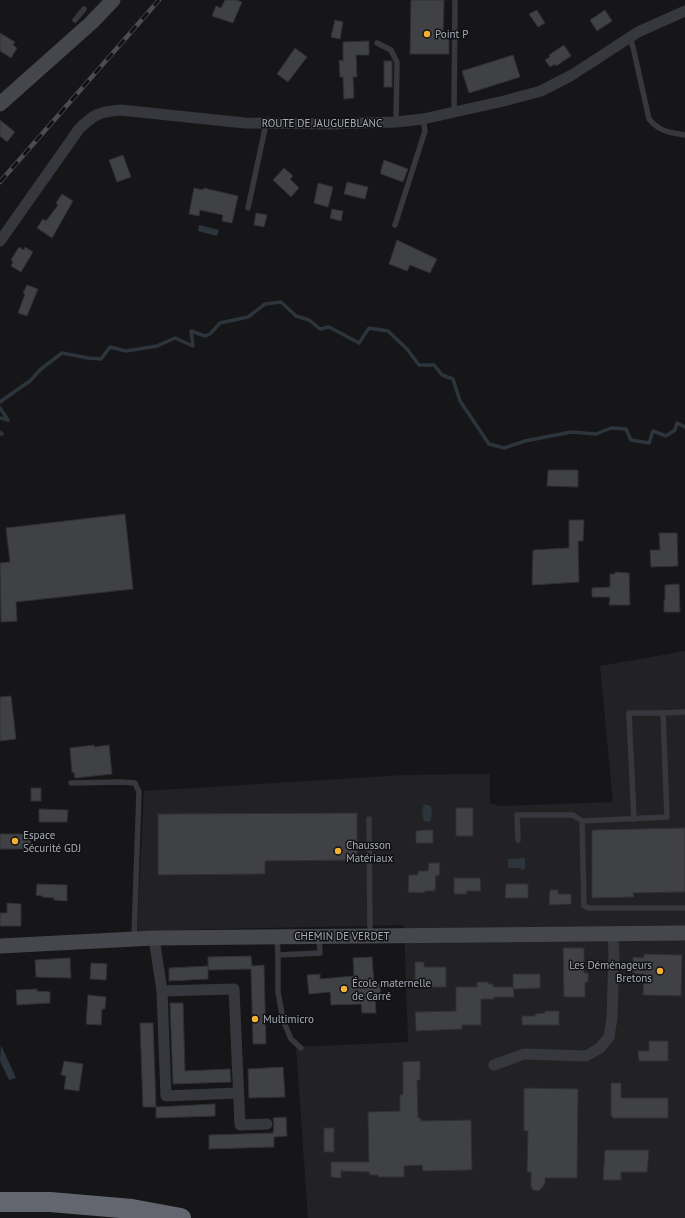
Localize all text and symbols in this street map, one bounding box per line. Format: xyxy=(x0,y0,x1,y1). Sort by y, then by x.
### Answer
place label: Point P xyxy=(435,27,468,41)
marker: Point P xyxy=(422,29,432,39)
street label: ROUTE DE JAUGUEBLANC xyxy=(262,116,382,130)
place label: Espace Sécurité GDJ xyxy=(23,828,81,855)
marker: Espace Sécurité GDJ xyxy=(10,836,20,846)
place label: Chausson Matériaux xyxy=(346,838,393,865)
marker: Chausson Matériaux xyxy=(333,846,343,856)
street label: CHEMIN DE VERDET xyxy=(294,929,390,943)
place label: Les Déménageurs Bretons xyxy=(569,958,652,985)
marker: Les Déménageurs Bretons xyxy=(655,966,665,976)
place label: École maternelle de Carré xyxy=(352,976,432,1003)
marker: École maternelle de Carré xyxy=(339,984,349,994)
place label: Multimicro xyxy=(263,1012,314,1026)
marker: Multimicro xyxy=(250,1014,260,1024)

